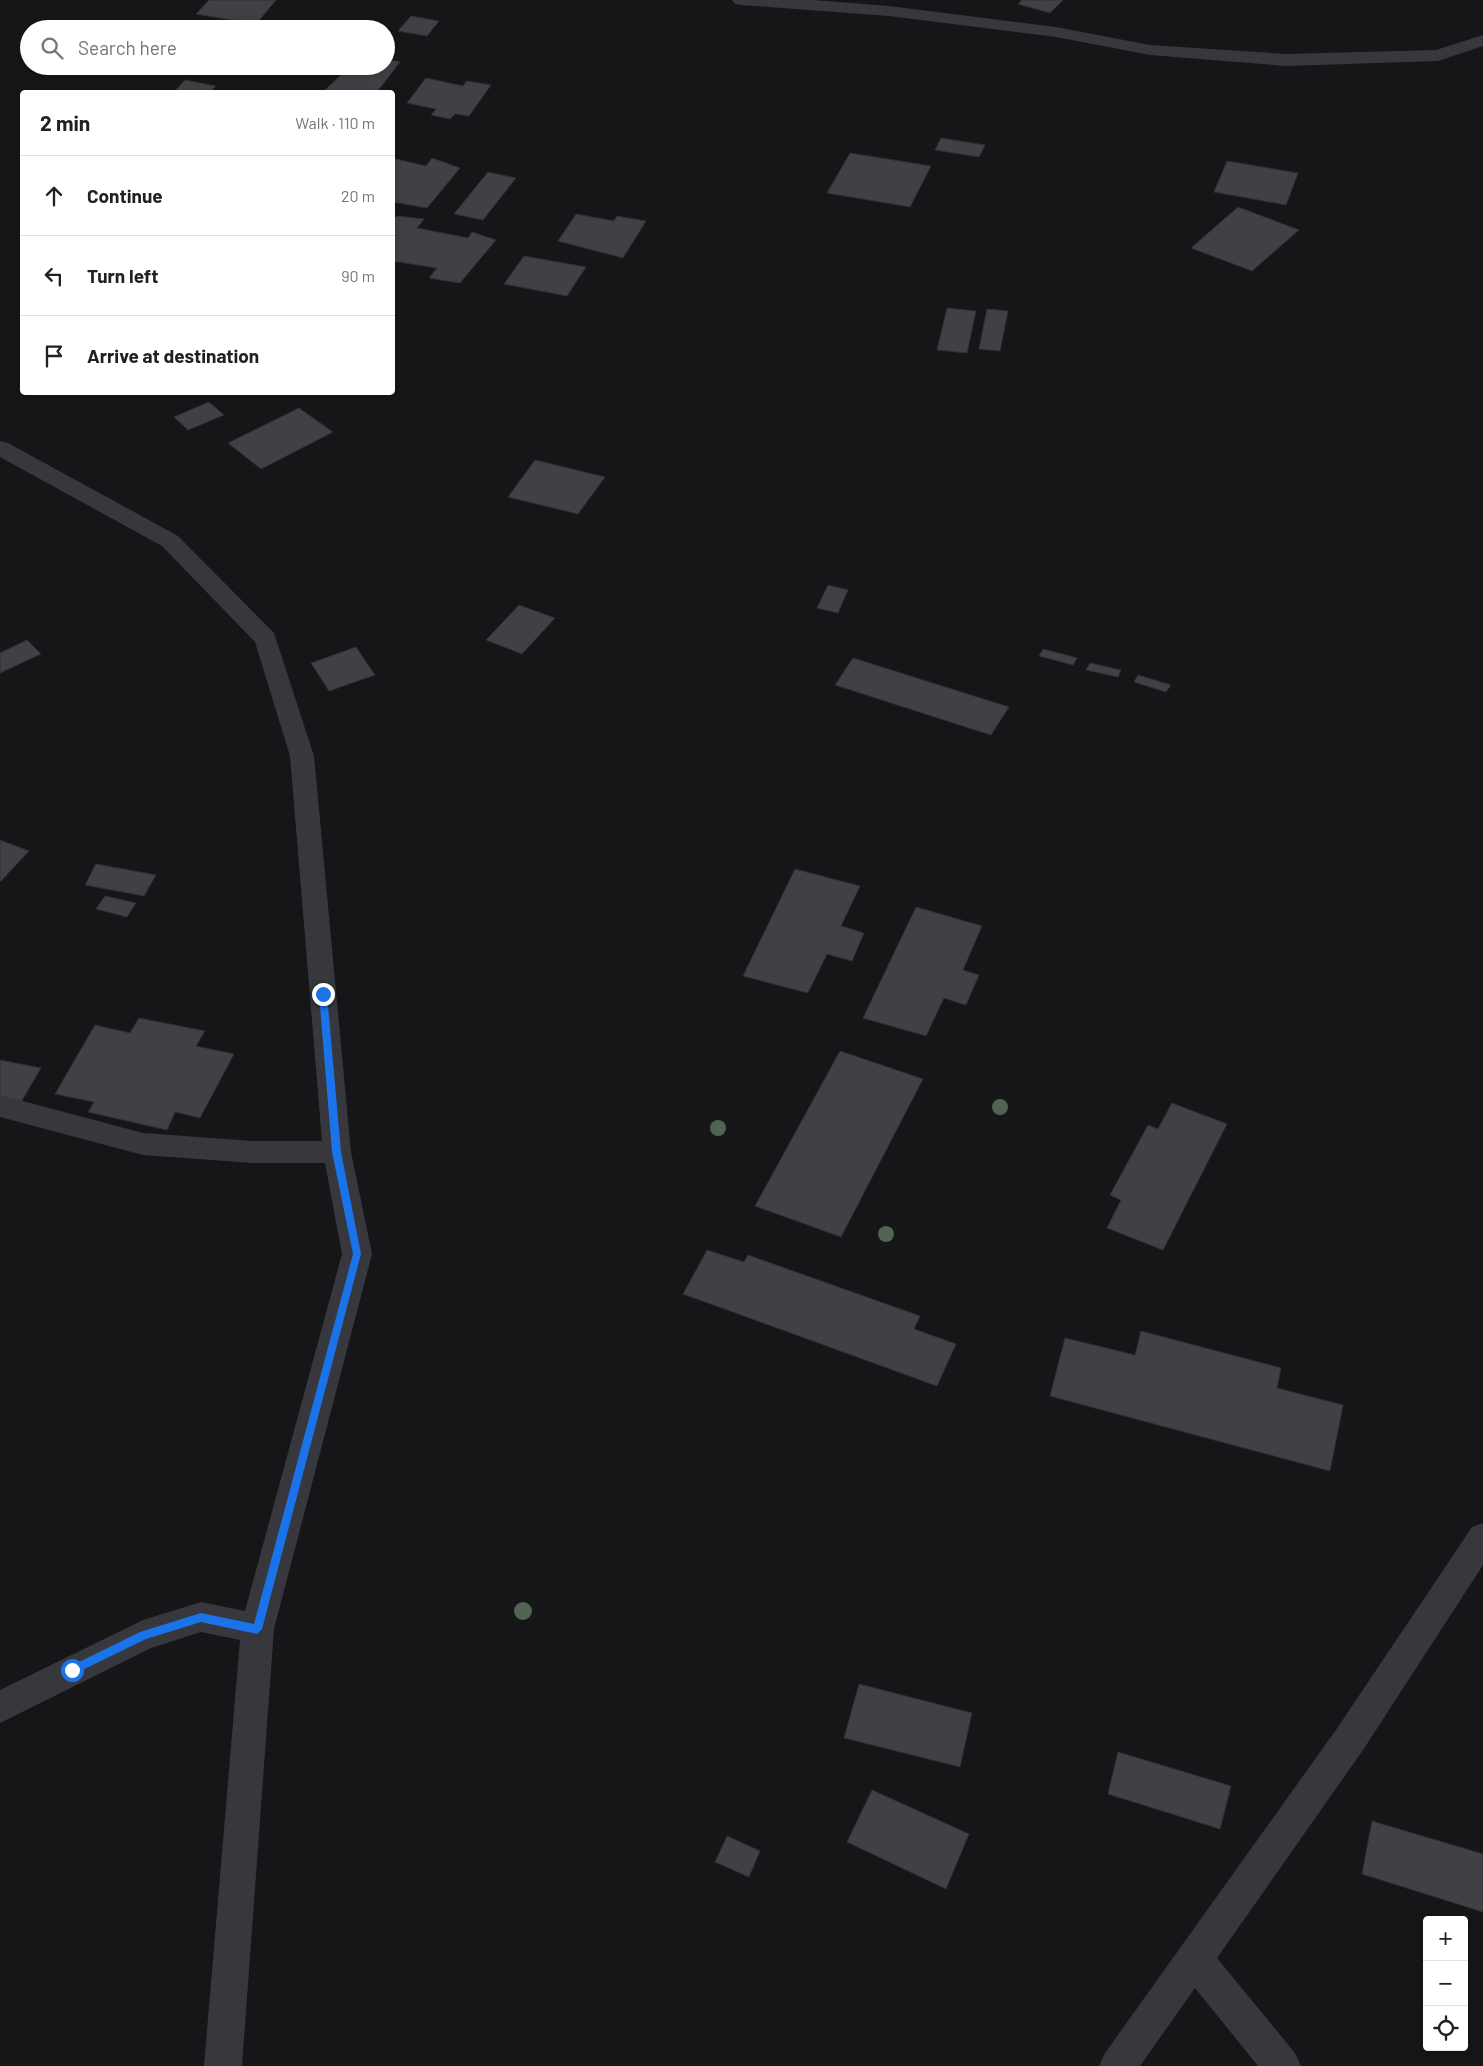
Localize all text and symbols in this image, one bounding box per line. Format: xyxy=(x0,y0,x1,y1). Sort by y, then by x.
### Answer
search box xyxy=(20,20,395,75)
icon: search xyxy=(38,34,66,62)
text: Search here xyxy=(78,36,177,59)
text: 2 min xyxy=(40,110,90,135)
text: Walk · 110 m xyxy=(295,113,375,132)
icon: ahead xyxy=(40,182,68,210)
text: Continue xyxy=(87,184,163,207)
text: 20 m xyxy=(341,186,375,205)
icon: left xyxy=(40,262,68,290)
text: Turn left xyxy=(87,264,158,287)
text: 90 m xyxy=(341,266,375,285)
icon: arrive xyxy=(40,342,68,370)
text: Arrive at destination xyxy=(87,344,259,367)
route end xyxy=(312,983,335,1006)
route start xyxy=(61,1659,84,1682)
map controls xyxy=(1423,1916,1468,2051)
button: + xyxy=(1423,1916,1468,1961)
button: − xyxy=(1423,1961,1468,2006)
button: locate xyxy=(1423,2006,1468,2051)

